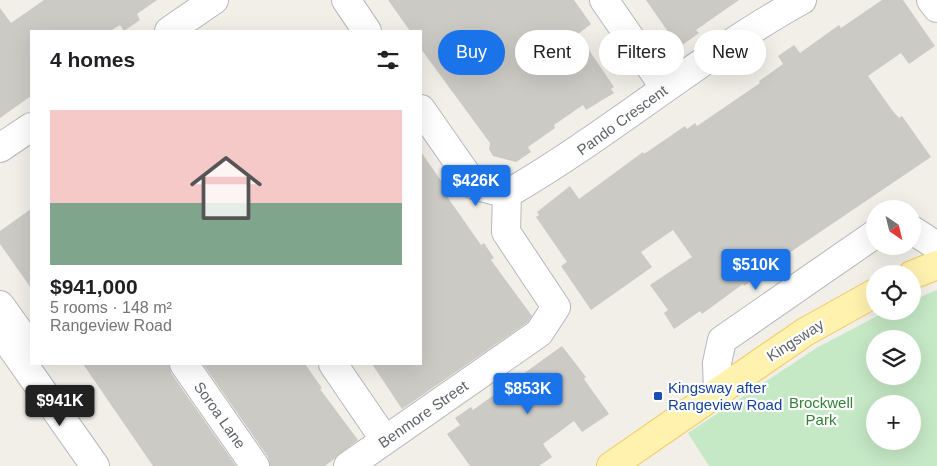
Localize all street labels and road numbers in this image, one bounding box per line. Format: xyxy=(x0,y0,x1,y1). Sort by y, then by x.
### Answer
street label: Pando Crescent xyxy=(573,81,671,158)
street label: Kingsway xyxy=(763,315,827,365)
street label: Benmore Street xyxy=(375,376,472,451)
street label: Soroa Lane xyxy=(191,378,249,452)

